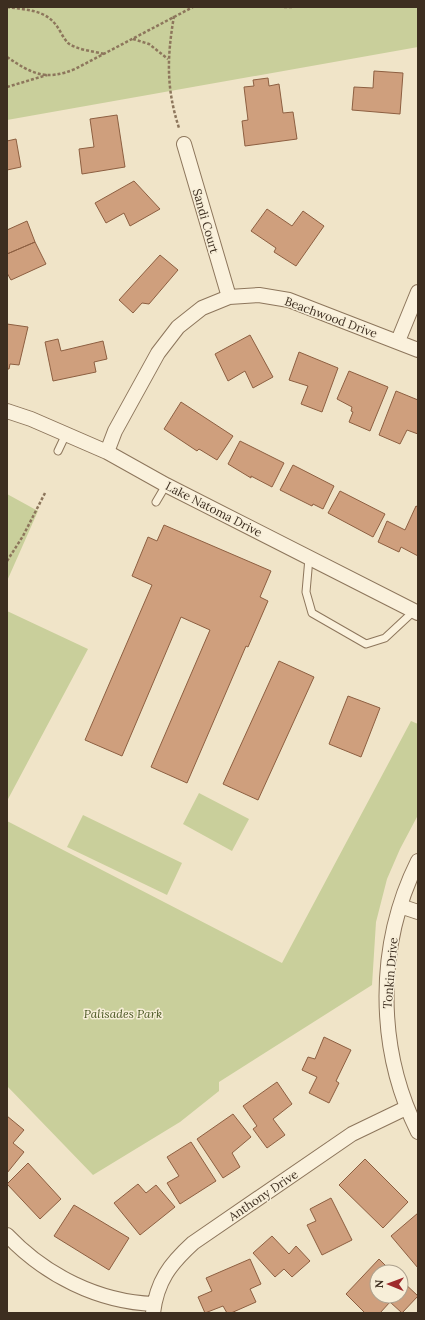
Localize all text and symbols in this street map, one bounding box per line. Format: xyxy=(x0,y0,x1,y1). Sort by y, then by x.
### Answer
street label: Sandi Court xyxy=(190,187,222,255)
street label: Beachwood Drive xyxy=(283,293,380,341)
street label: Lake Natoma Drive xyxy=(163,478,265,540)
street label: Tonkin Drive xyxy=(379,936,401,1009)
park label: Palisades Park xyxy=(84,1006,162,1021)
street label: Anthony Drive xyxy=(225,1166,301,1224)
north arrow xyxy=(369,1264,409,1304)
text: N xyxy=(372,1279,386,1288)

